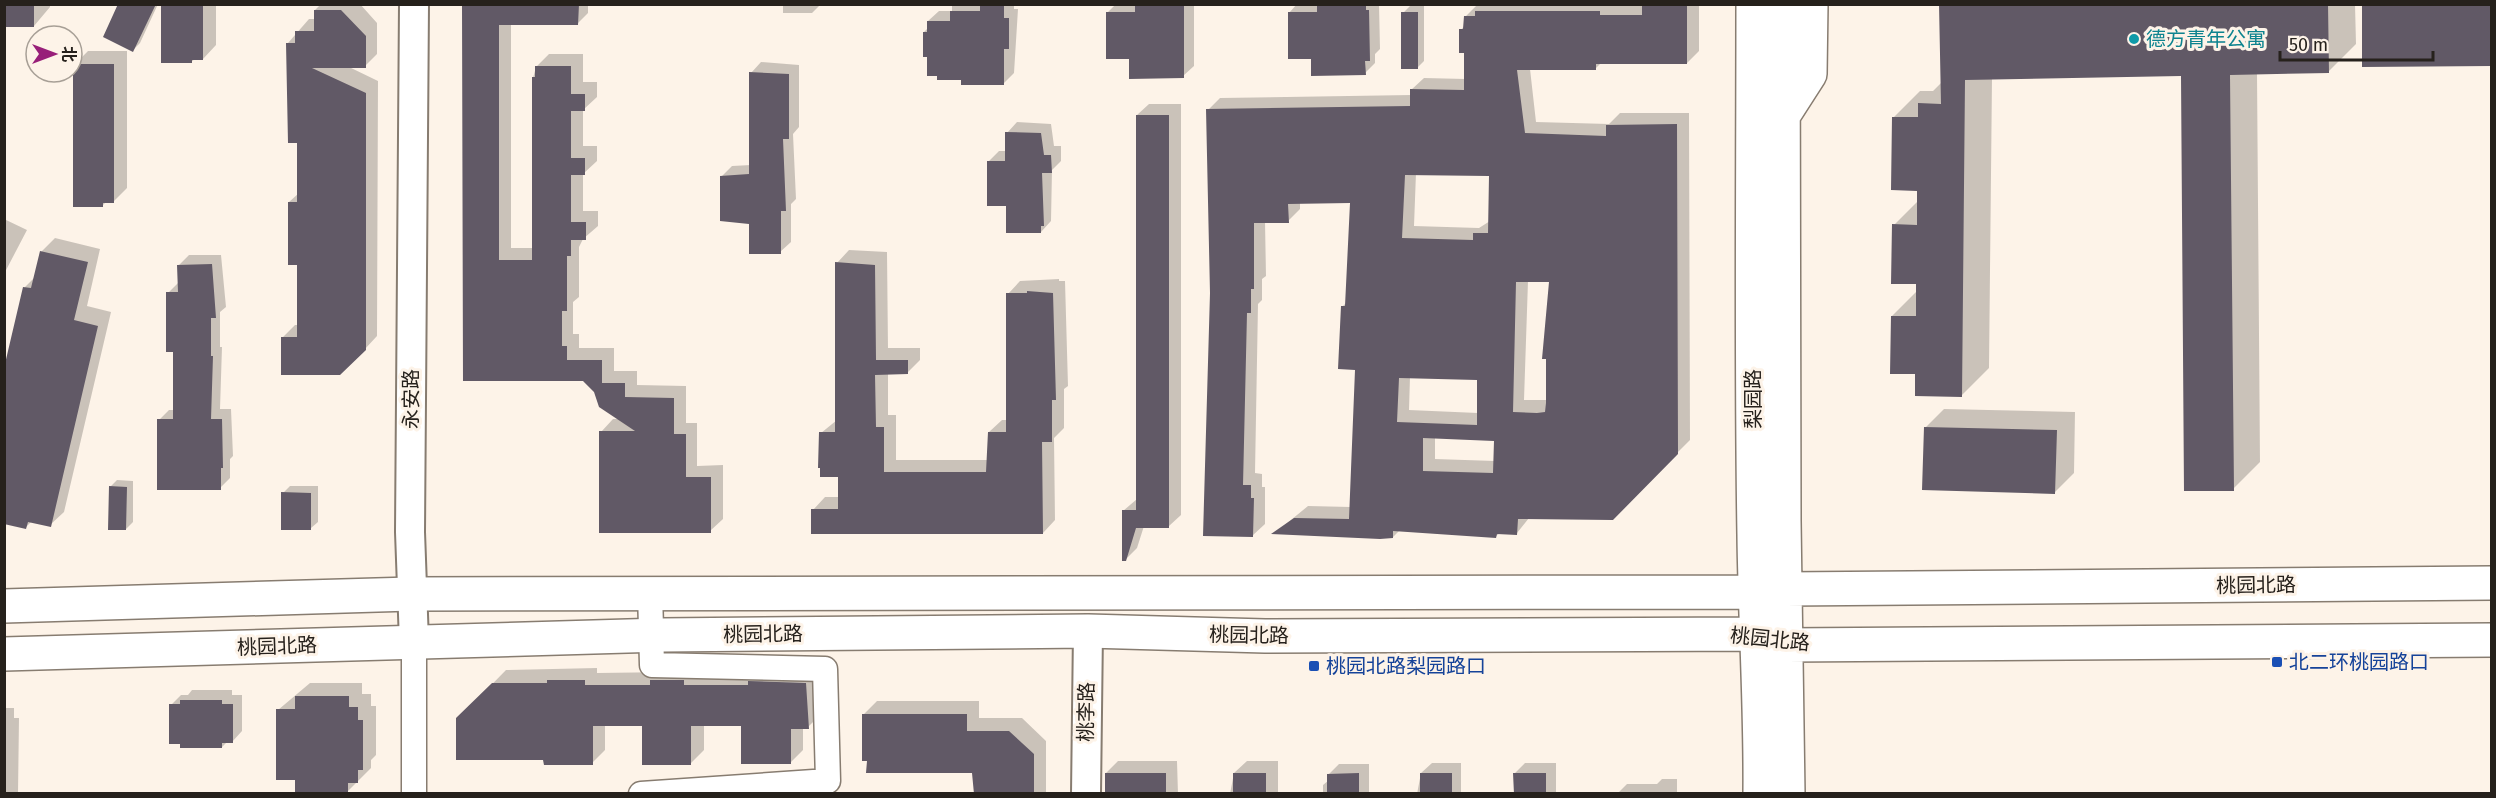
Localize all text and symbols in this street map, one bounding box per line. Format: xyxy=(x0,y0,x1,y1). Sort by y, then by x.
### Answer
north arrow xyxy=(24,24,84,84)
scale bar xyxy=(2280,24,2433,62)
place label: 德方青年公寓 xyxy=(2146,27,2266,51)
marker: 德方青年公寓 xyxy=(2127,32,2141,46)
text: 50 m xyxy=(2289,34,2328,56)
text: 北 xyxy=(59,46,78,62)
street label: 永安路 xyxy=(399,369,423,429)
street label: 梨园路 xyxy=(1741,369,1765,429)
street label: 桃园北路 xyxy=(2216,572,2296,598)
street label: 桃园北路 xyxy=(723,621,803,647)
street label: 桃园北路 xyxy=(1209,622,1289,648)
street label: 桃园北路 xyxy=(1729,623,1811,655)
street label: 桃园北路 xyxy=(237,633,317,659)
place label: 北二环桃园路口 xyxy=(2289,650,2429,674)
place label: 桃园北路梨园路口 xyxy=(1326,654,1486,678)
marker: 北二环桃园路口 xyxy=(2270,655,2284,669)
marker: 桃园北路梨园路口 xyxy=(1307,659,1321,673)
street label: 桃李路 xyxy=(1073,682,1099,742)

